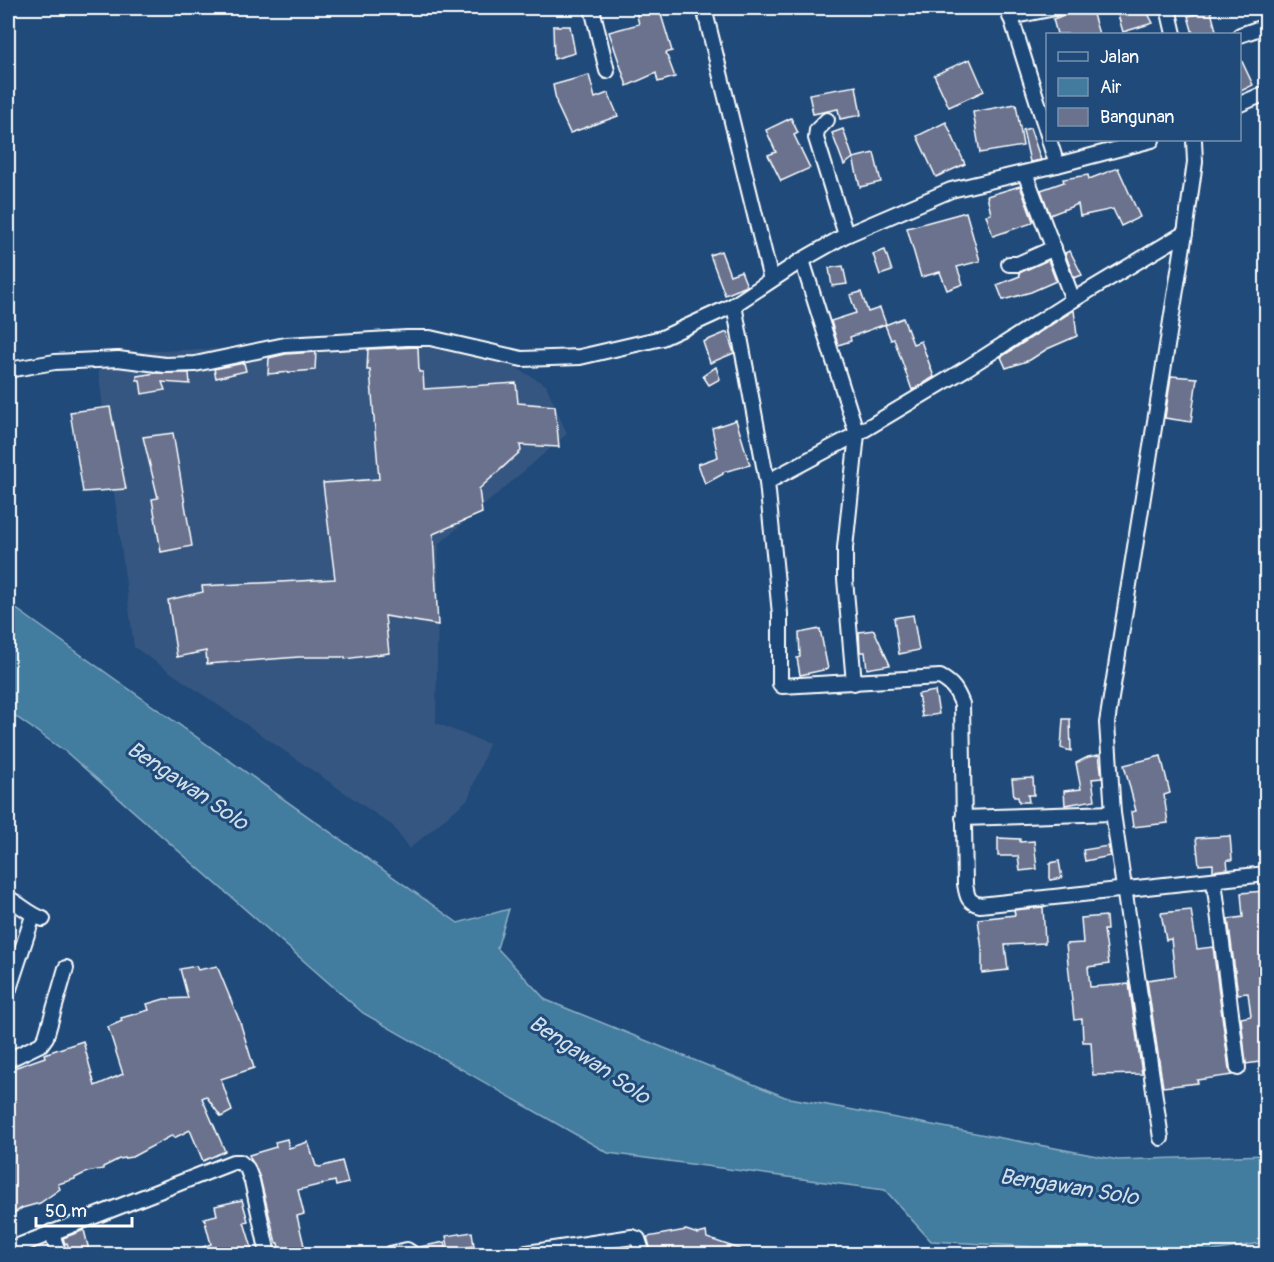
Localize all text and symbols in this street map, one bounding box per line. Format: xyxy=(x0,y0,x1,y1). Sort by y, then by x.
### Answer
legend xyxy=(1046,33,1241,141)
text: Jalan xyxy=(1100,46,1139,69)
text: Air xyxy=(1100,76,1122,99)
text: Bangunan xyxy=(1100,106,1175,129)
water label: Bengawan Solo xyxy=(122,735,255,838)
water label: Bengawan Solo xyxy=(524,1009,657,1112)
water label: Bengawan Solo xyxy=(998,1162,1142,1212)
scale bar xyxy=(36,1190,132,1228)
text: 50 m xyxy=(45,1200,87,1223)

